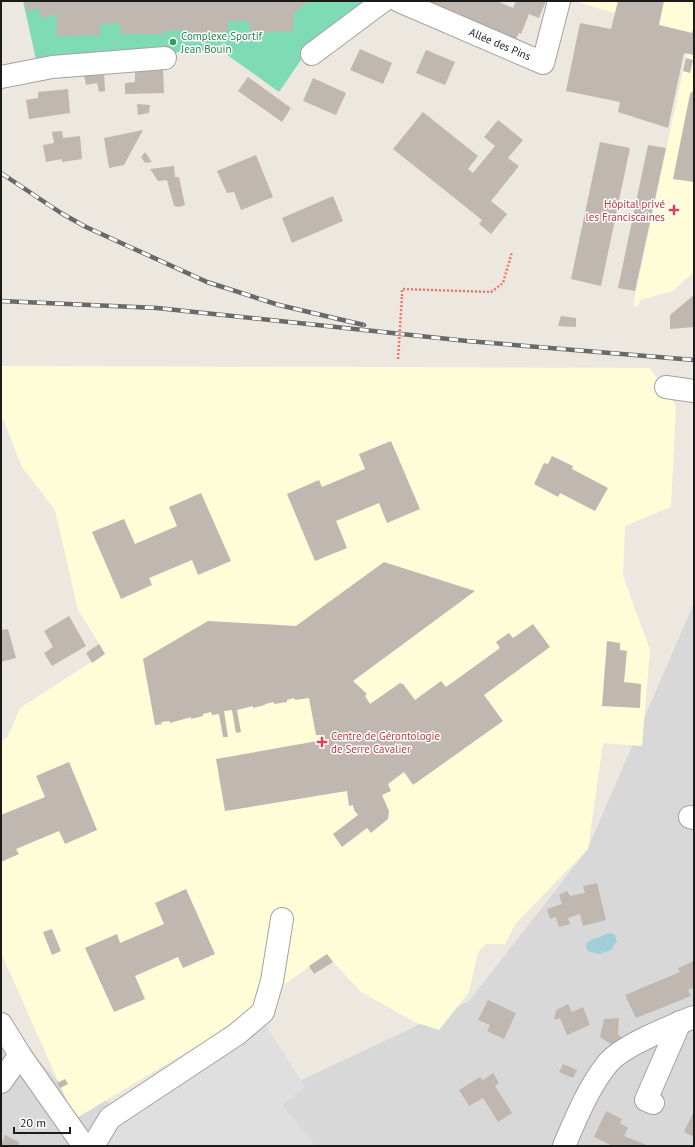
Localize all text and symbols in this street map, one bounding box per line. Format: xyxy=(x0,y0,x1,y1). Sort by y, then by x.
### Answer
street label: Allée des Pins xyxy=(467,25,533,63)
place label: Complexe Sportif Jean Bouin xyxy=(180,29,263,56)
marker: Complexe Sportif Jean Bouin xyxy=(168,37,178,47)
place label: Hôpital privé les Franciscaines xyxy=(586,197,665,224)
marker: Hôpital privé les Franciscaines xyxy=(668,204,680,216)
place label: Centre de Gérontologie de Serre Cavalier xyxy=(331,729,440,756)
marker: Centre de Gérontologie de Serre Cavalier xyxy=(316,736,328,748)
scale bar xyxy=(14,1109,70,1135)
text: 20 m xyxy=(20,1115,46,1130)

